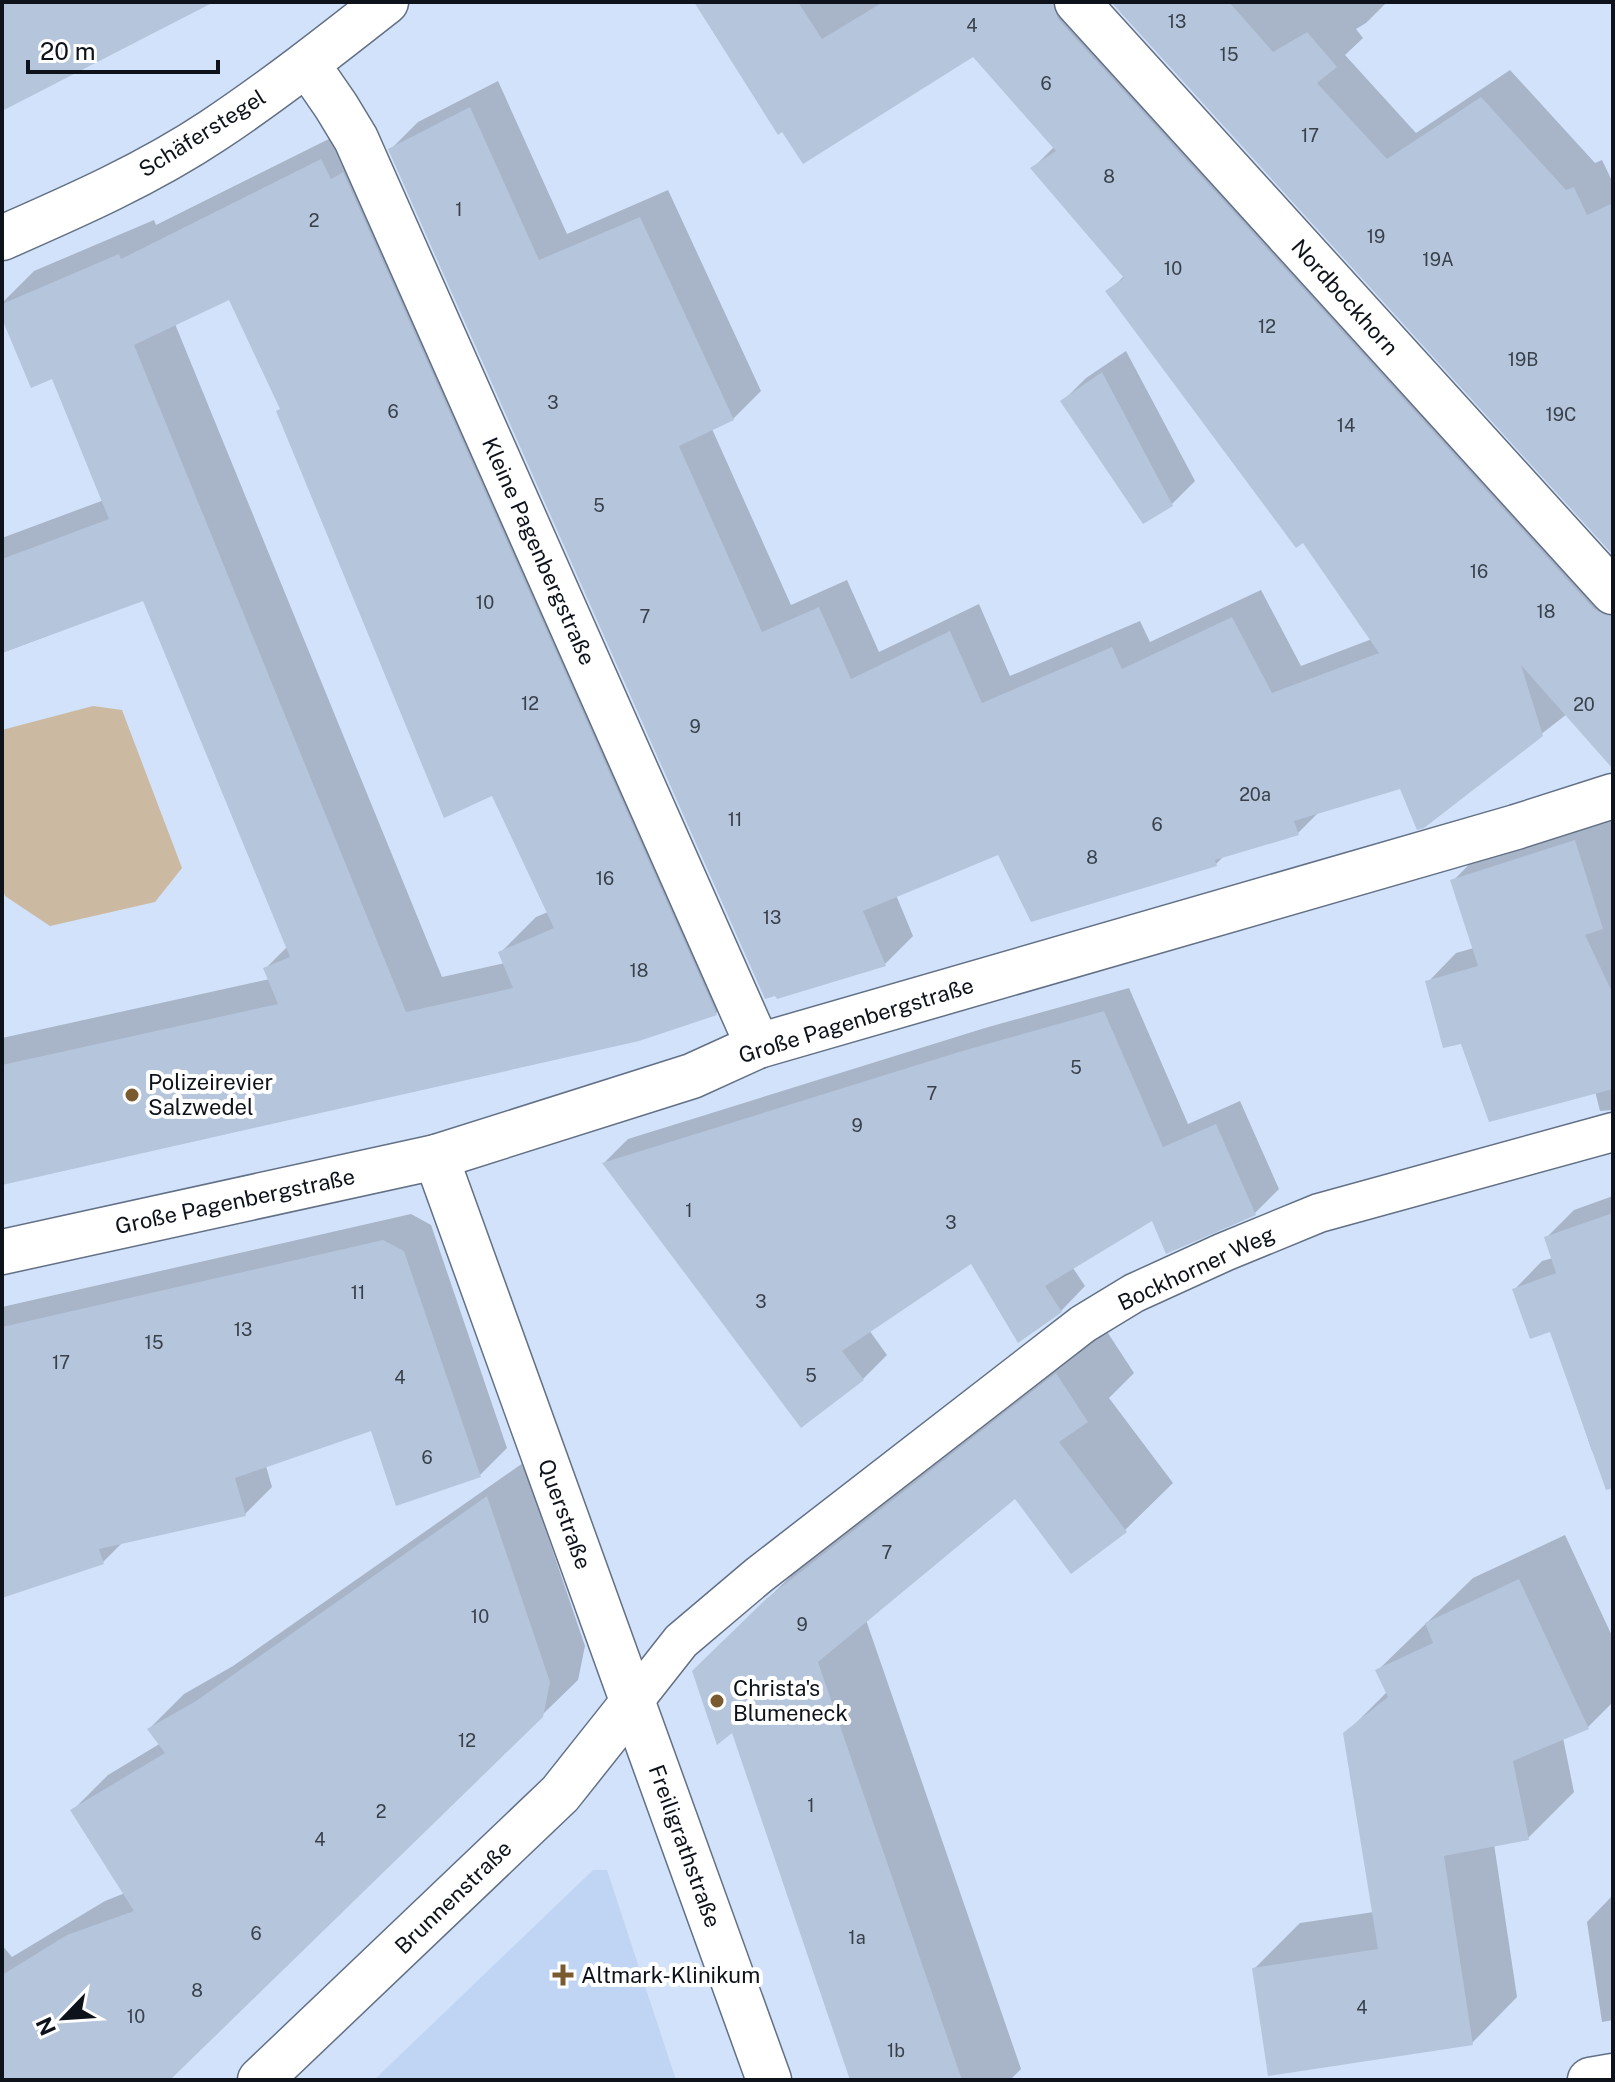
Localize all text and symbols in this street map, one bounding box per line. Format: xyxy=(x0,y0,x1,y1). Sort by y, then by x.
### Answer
house number: 13 xyxy=(1168,11,1186,32)
house number: 4 xyxy=(966,15,978,36)
scale bar xyxy=(28,24,218,74)
text: 20 m xyxy=(40,37,96,65)
house number: 15 xyxy=(1220,44,1238,65)
house number: 6 xyxy=(1040,73,1052,94)
street label: Schäferstegel xyxy=(134,84,270,182)
house number: 17 xyxy=(1301,125,1319,146)
house number: 8 xyxy=(1103,166,1115,187)
house number: 1 xyxy=(455,199,463,220)
house number: 2 xyxy=(309,210,319,231)
house number: 19 xyxy=(1367,226,1385,247)
street label: Nordbockhorn xyxy=(1286,234,1404,360)
house number: 19A xyxy=(1422,249,1454,270)
house number: 10 xyxy=(1164,258,1182,279)
house number: 12 xyxy=(1258,316,1276,337)
house number: 19B xyxy=(1508,349,1538,370)
house number: 3 xyxy=(547,392,559,413)
house number: 6 xyxy=(387,401,399,422)
house number: 19C xyxy=(1546,404,1576,425)
house number: 14 xyxy=(1337,415,1355,436)
street label: Kleine Pagenbergstraße xyxy=(477,433,601,669)
house number: 5 xyxy=(593,495,605,516)
house number: 16 xyxy=(1470,561,1488,582)
house number: 10 xyxy=(476,592,494,613)
house number: 18 xyxy=(1537,601,1555,622)
house number: 7 xyxy=(640,606,650,627)
house number: 12 xyxy=(521,693,539,714)
house number: 20 xyxy=(1573,694,1595,715)
house number: 9 xyxy=(689,716,701,737)
house number: 20a xyxy=(1239,784,1271,805)
house number: 11 xyxy=(728,809,742,830)
house number: 6 xyxy=(1151,814,1163,835)
house number: 8 xyxy=(1086,847,1098,868)
house number: 16 xyxy=(596,868,614,889)
house number: 13 xyxy=(763,907,781,928)
house number: 18 xyxy=(630,960,648,981)
street label: Große Pagenbergstraße xyxy=(735,972,977,1068)
house number: 5 xyxy=(1070,1057,1082,1078)
place label: Polizeirevier Salzwedel xyxy=(148,1069,273,1120)
house number: 7 xyxy=(927,1083,937,1104)
marker: Polizeirevier Salzwedel xyxy=(123,1086,141,1104)
house number: 9 xyxy=(851,1115,863,1136)
street label: Große Pagenbergstraße xyxy=(113,1163,357,1239)
house number: 1 xyxy=(685,1200,693,1221)
house number: 3 xyxy=(945,1212,957,1233)
street label: Bockhorner Weg xyxy=(1114,1220,1278,1316)
house number: 11 xyxy=(351,1282,365,1303)
house number: 3 xyxy=(755,1291,767,1312)
house number: 13 xyxy=(234,1319,252,1340)
house number: 15 xyxy=(145,1332,163,1353)
house number: 17 xyxy=(52,1352,70,1373)
house number: 5 xyxy=(805,1365,817,1386)
house number: 4 xyxy=(394,1367,406,1388)
house number: 6 xyxy=(421,1447,433,1468)
street label: Querstraße xyxy=(533,1455,597,1573)
house number: 7 xyxy=(882,1542,892,1563)
house number: 10 xyxy=(471,1606,489,1627)
house number: 9 xyxy=(796,1614,808,1635)
place label: Christa's Blumeneck xyxy=(733,1675,848,1726)
marker: Christa's Blumeneck xyxy=(708,1692,726,1710)
house number: 12 xyxy=(458,1730,476,1751)
street label: Freiligrathstraße xyxy=(643,1761,727,1931)
house number: 1 xyxy=(807,1795,815,1816)
house number: 2 xyxy=(376,1801,386,1822)
house number: 4 xyxy=(314,1829,326,1850)
street label: Brunnenstraße xyxy=(389,1835,517,1959)
house number: 6 xyxy=(250,1923,262,1944)
house number: 1a xyxy=(848,1927,866,1948)
place label: Altmark-Klinikum xyxy=(581,1962,760,1988)
marker: Altmark-Klinikum xyxy=(552,1964,574,1986)
north arrow xyxy=(24,1978,104,2058)
house number: 8 xyxy=(191,1980,203,2001)
house number: 4 xyxy=(1356,1997,1368,2018)
house number: 10 xyxy=(127,2006,145,2027)
text: N xyxy=(30,2013,61,2040)
house number: 1b xyxy=(887,2040,905,2061)

